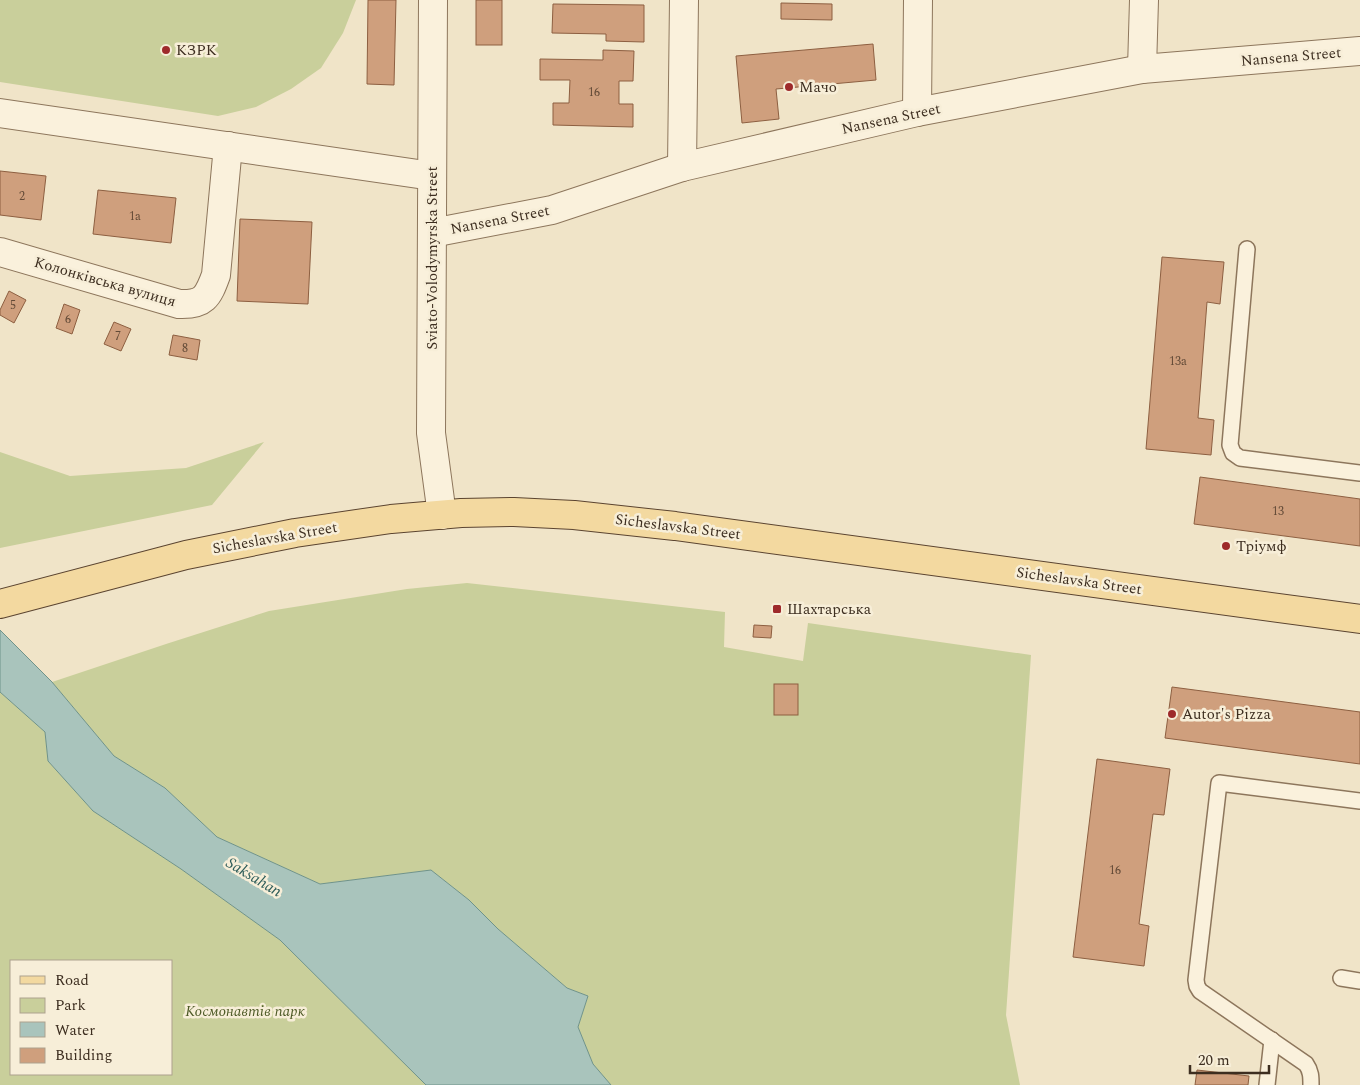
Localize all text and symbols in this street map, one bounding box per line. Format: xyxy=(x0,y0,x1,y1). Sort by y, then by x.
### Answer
place label: КЗРК xyxy=(176,39,217,62)
street label: Nansena Street xyxy=(1240,41,1342,73)
marker: КЗРК xyxy=(160,44,172,56)
place label: Мачо xyxy=(799,76,837,99)
marker: Мачо xyxy=(783,81,795,93)
house number: 16 xyxy=(588,83,600,102)
street label: Nansena Street xyxy=(839,97,943,141)
street label: Sviato-Volodymyrska Street xyxy=(421,166,444,350)
house number: 2 xyxy=(19,187,25,206)
street label: Nansena Street xyxy=(448,199,552,241)
house number: 1а xyxy=(129,207,141,226)
street label: Колонківська вулиця xyxy=(31,251,179,313)
house number: 5 xyxy=(10,296,16,315)
house number: 6 xyxy=(65,310,71,329)
house number: 7 xyxy=(115,327,121,346)
house number: 8 xyxy=(182,339,188,358)
house number: 13а xyxy=(1169,352,1187,371)
house number: 13 xyxy=(1272,502,1284,521)
street label: Sicheslavska Street xyxy=(614,508,742,546)
street label: Sicheslavska Street xyxy=(211,516,339,560)
place label: Тріумф xyxy=(1236,535,1287,558)
marker: Тріумф xyxy=(1220,540,1232,552)
street label: Sicheslavska Street xyxy=(1015,561,1143,601)
place label: Шахтарська xyxy=(787,598,872,621)
marker: Шахтарська xyxy=(771,603,783,615)
place label: Autor's Pizza xyxy=(1182,703,1271,726)
marker: Autor's Pizza xyxy=(1166,708,1178,720)
water label: Saksahan xyxy=(221,851,287,903)
house number: 16 xyxy=(1109,861,1121,880)
legend xyxy=(10,960,172,1075)
text: Road xyxy=(55,969,89,992)
text: Park xyxy=(55,994,86,1017)
park label: Космонавтів парк xyxy=(185,1000,305,1023)
text: Water xyxy=(55,1019,95,1042)
scale bar xyxy=(1190,1042,1269,1074)
text: Building xyxy=(55,1044,112,1067)
text: 20 m xyxy=(1198,1049,1230,1072)

